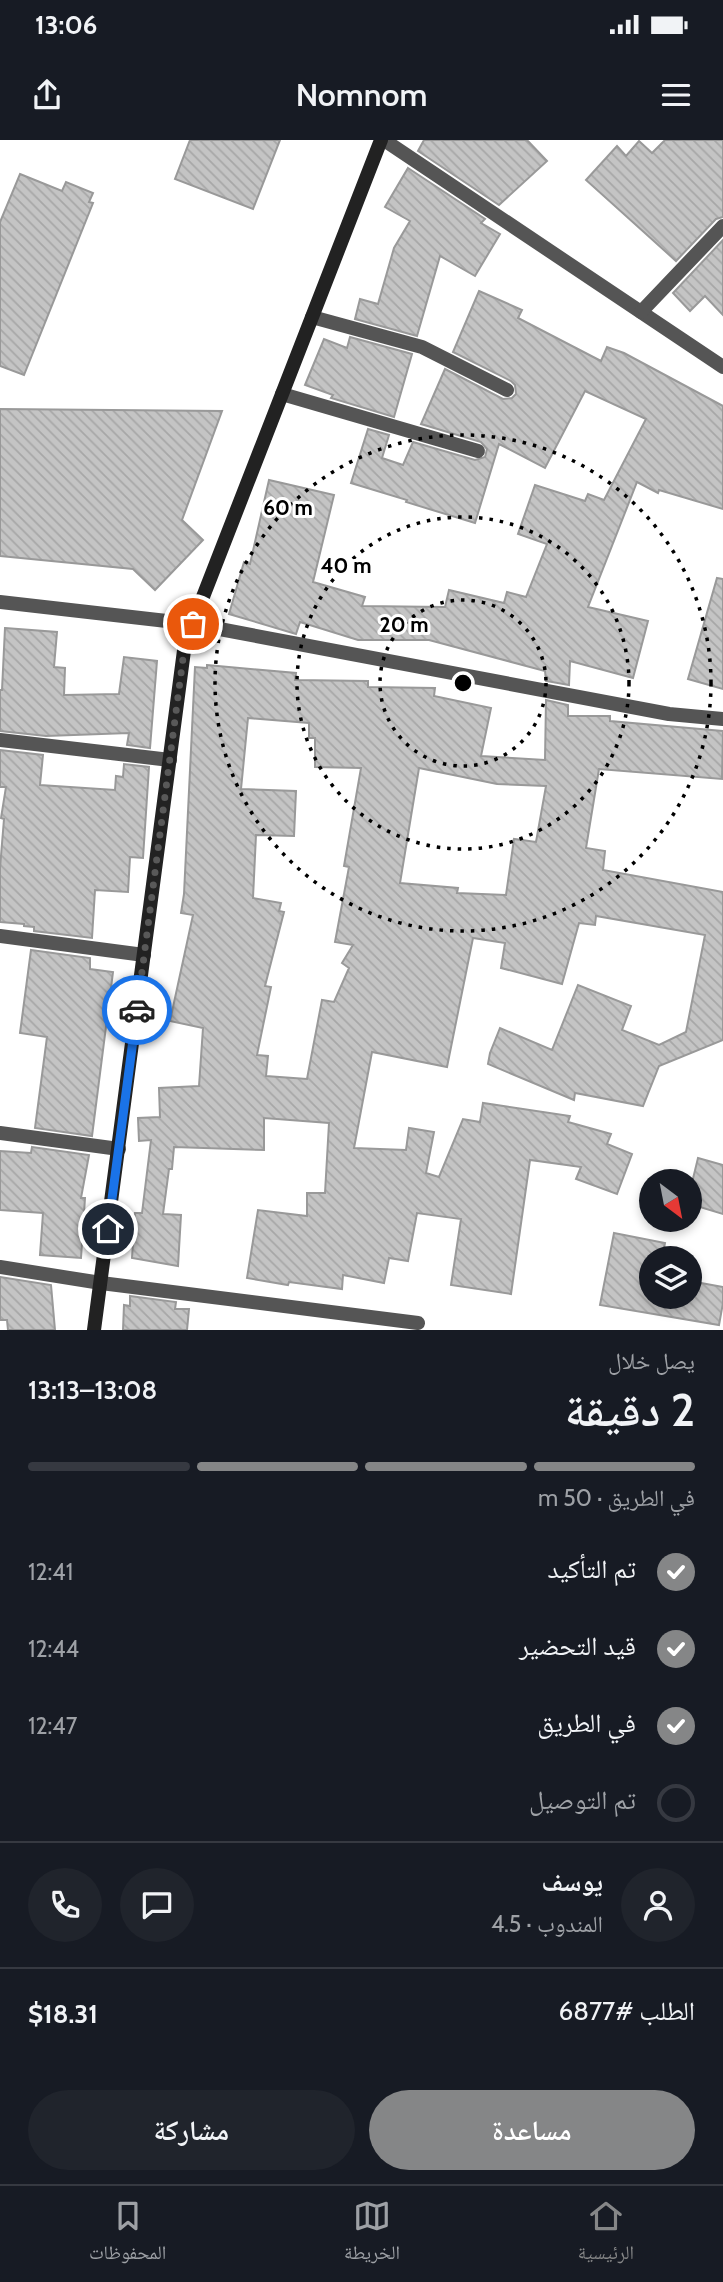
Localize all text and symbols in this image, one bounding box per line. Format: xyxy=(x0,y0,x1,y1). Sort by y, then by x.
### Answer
text: 13:06 xyxy=(35,9,97,41)
text: Nomnom xyxy=(296,75,427,114)
icon: share xyxy=(28,76,66,114)
icon: menu xyxy=(657,76,695,114)
text: 60 m xyxy=(263,495,313,520)
text: 40 m xyxy=(321,553,371,578)
pin xyxy=(163,594,223,654)
icon: bag xyxy=(174,605,212,643)
text: 20 m xyxy=(380,612,428,637)
centre of rings xyxy=(451,671,475,695)
courier xyxy=(102,975,172,1045)
icon: car xyxy=(118,991,156,1029)
north arrow xyxy=(639,1169,702,1232)
map controls xyxy=(639,1169,702,1309)
pin xyxy=(78,1199,138,1259)
icon: home xyxy=(89,1210,127,1248)
button: layers xyxy=(639,1246,702,1309)
text: يصل خلال xyxy=(608,1347,695,1375)
text: 13:08–13:13 xyxy=(28,1374,157,1406)
text: 2 دقيقة xyxy=(565,1382,695,1438)
text: في الطريق · 50 m xyxy=(538,1484,695,1512)
text: تم التأكيد xyxy=(547,1553,636,1585)
icon: check xyxy=(657,1553,695,1591)
text: 12:41 xyxy=(28,1558,73,1586)
text: قيد التحضير xyxy=(519,1630,636,1662)
icon: check xyxy=(657,1630,695,1668)
text: 12:44 xyxy=(28,1635,79,1663)
text: في الطريق xyxy=(537,1707,636,1739)
icon: check xyxy=(657,1707,695,1745)
text: 12:47 xyxy=(28,1712,77,1740)
text: تم التوصيل xyxy=(529,1784,636,1816)
text: يوسف xyxy=(542,1866,603,1898)
button: phone xyxy=(28,1868,102,1942)
button: chat xyxy=(120,1868,194,1942)
button: person xyxy=(621,1868,695,1942)
text: المندوب · 4.5 xyxy=(491,1910,603,1938)
text: الطلب #6877 xyxy=(558,1995,695,2027)
text: $18.31 xyxy=(28,1998,98,2030)
button: مشاركة xyxy=(28,2090,355,2170)
button: مساعدة xyxy=(369,2090,695,2170)
tab: المحفوظات xyxy=(89,2197,166,2271)
tab: الخريطة xyxy=(344,2197,400,2271)
tab: الرئيسية xyxy=(578,2197,634,2271)

